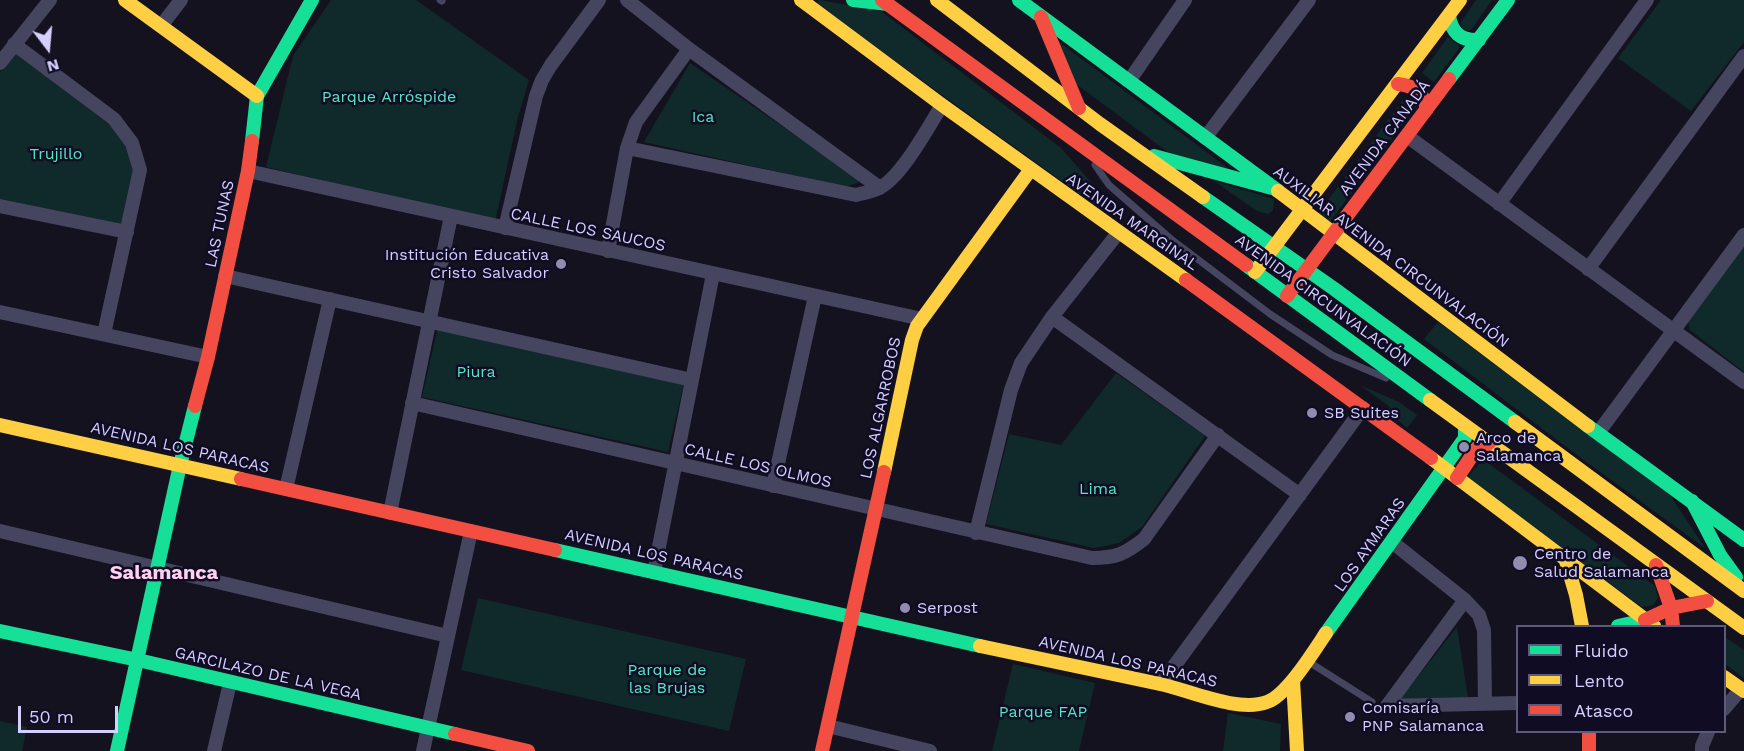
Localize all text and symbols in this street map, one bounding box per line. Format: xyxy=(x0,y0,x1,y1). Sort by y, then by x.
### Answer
north arrow xyxy=(18,18,78,78)
text: N xyxy=(45,55,61,77)
street label: AVENIDA CANADÁ xyxy=(1335,77,1435,199)
park label: Parque Arróspide xyxy=(322,87,456,107)
park label: Ica xyxy=(692,107,714,127)
park label: Trujillo xyxy=(30,144,82,164)
street label: AUXILIAR AVENIDA CIRCUNVALACIÓN xyxy=(1269,162,1513,352)
street label: AVENIDA MARGINAL xyxy=(1062,169,1202,275)
street label: LAS TUNAS xyxy=(201,178,239,270)
street label: CALLE LOS SAUCOS xyxy=(509,204,667,256)
street label: AVENIDA CIRCUNVALACIÓN xyxy=(1231,231,1415,371)
place label: Institución Educativa Cristo Salvador xyxy=(385,245,549,283)
marker: Institución Educativa Cristo Salvador xyxy=(554,257,568,271)
street label: LOS ALGARROBOS xyxy=(857,335,905,481)
park label: Piura xyxy=(456,362,496,382)
place label: SB Suites xyxy=(1324,403,1399,423)
marker: SB Suites xyxy=(1305,406,1319,420)
street label: AVENIDA LOS PARACAS xyxy=(89,418,271,478)
place label: Arco de Salamanca xyxy=(1476,428,1561,466)
street label: CALLE LOS OLMOS xyxy=(682,440,834,492)
marker: Arco de Salamanca xyxy=(1457,440,1471,454)
park label: Lima xyxy=(1079,479,1117,499)
street label: LOS AYMARAS xyxy=(1330,494,1410,596)
street label: AVENIDA LOS PARACAS xyxy=(563,525,745,585)
place label: Centro de Salud Salamanca xyxy=(1534,544,1669,582)
marker: Centro de Salud Salamanca xyxy=(1511,554,1529,572)
district label: Salamanca xyxy=(110,561,218,585)
place label: Serpost xyxy=(917,598,978,618)
marker: Serpost xyxy=(898,601,912,615)
legend xyxy=(1516,625,1726,733)
street label: AVENIDA LOS PARACAS xyxy=(1037,632,1219,692)
text: Fluido xyxy=(1574,640,1628,661)
street label: GARCILAZO DE LA VEGA xyxy=(173,643,363,705)
park label: Parque de las Brujas xyxy=(628,660,706,698)
text: Lento xyxy=(1574,670,1624,691)
scale bar xyxy=(21,694,122,732)
place label: Comisaría PNP Salamanca xyxy=(1362,698,1484,736)
text: Atasco xyxy=(1574,700,1633,721)
park label: Parque FAP xyxy=(999,702,1087,722)
text: 50 m xyxy=(29,706,74,727)
marker: Comisaría PNP Salamanca xyxy=(1343,710,1357,724)

